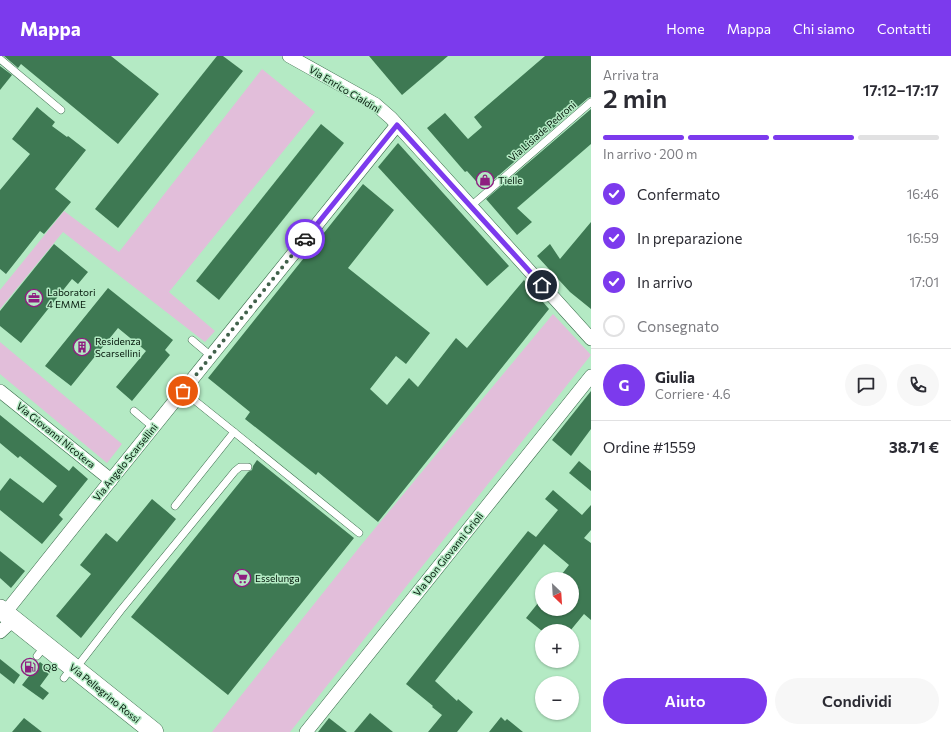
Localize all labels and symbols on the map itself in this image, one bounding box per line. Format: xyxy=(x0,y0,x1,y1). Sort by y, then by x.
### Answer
street label: Via Enrico Cialdini xyxy=(307,63,383,115)
street label: Via Lisiade Pedroni xyxy=(506,98,578,164)
shop icon: Tielle xyxy=(475,170,495,190)
place label: Tielle xyxy=(498,174,523,186)
courier xyxy=(285,219,325,259)
pin xyxy=(525,268,559,302)
place label: Laboratori 4 EMME xyxy=(47,286,96,310)
office icon: Laboratori 4 EMME xyxy=(24,288,44,308)
place label: Residenza Scarsellini xyxy=(95,335,141,359)
building icon: Residenza Scarsellini xyxy=(72,337,92,357)
pin xyxy=(166,374,200,408)
street label: Via Giovanni Nicotera xyxy=(14,400,98,470)
street label: Via Angelo Scarsellini xyxy=(90,421,160,503)
street label: Via Don Giovanni Grioli xyxy=(410,510,486,598)
supermarket icon: Esselunga xyxy=(232,568,252,588)
place label: Esselunga xyxy=(255,572,300,584)
north arrow xyxy=(535,572,579,616)
fuel station icon: Q8 xyxy=(20,657,40,677)
place label: Q8 xyxy=(43,661,57,673)
street label: Via Pellegrino Rossi xyxy=(67,661,143,725)

